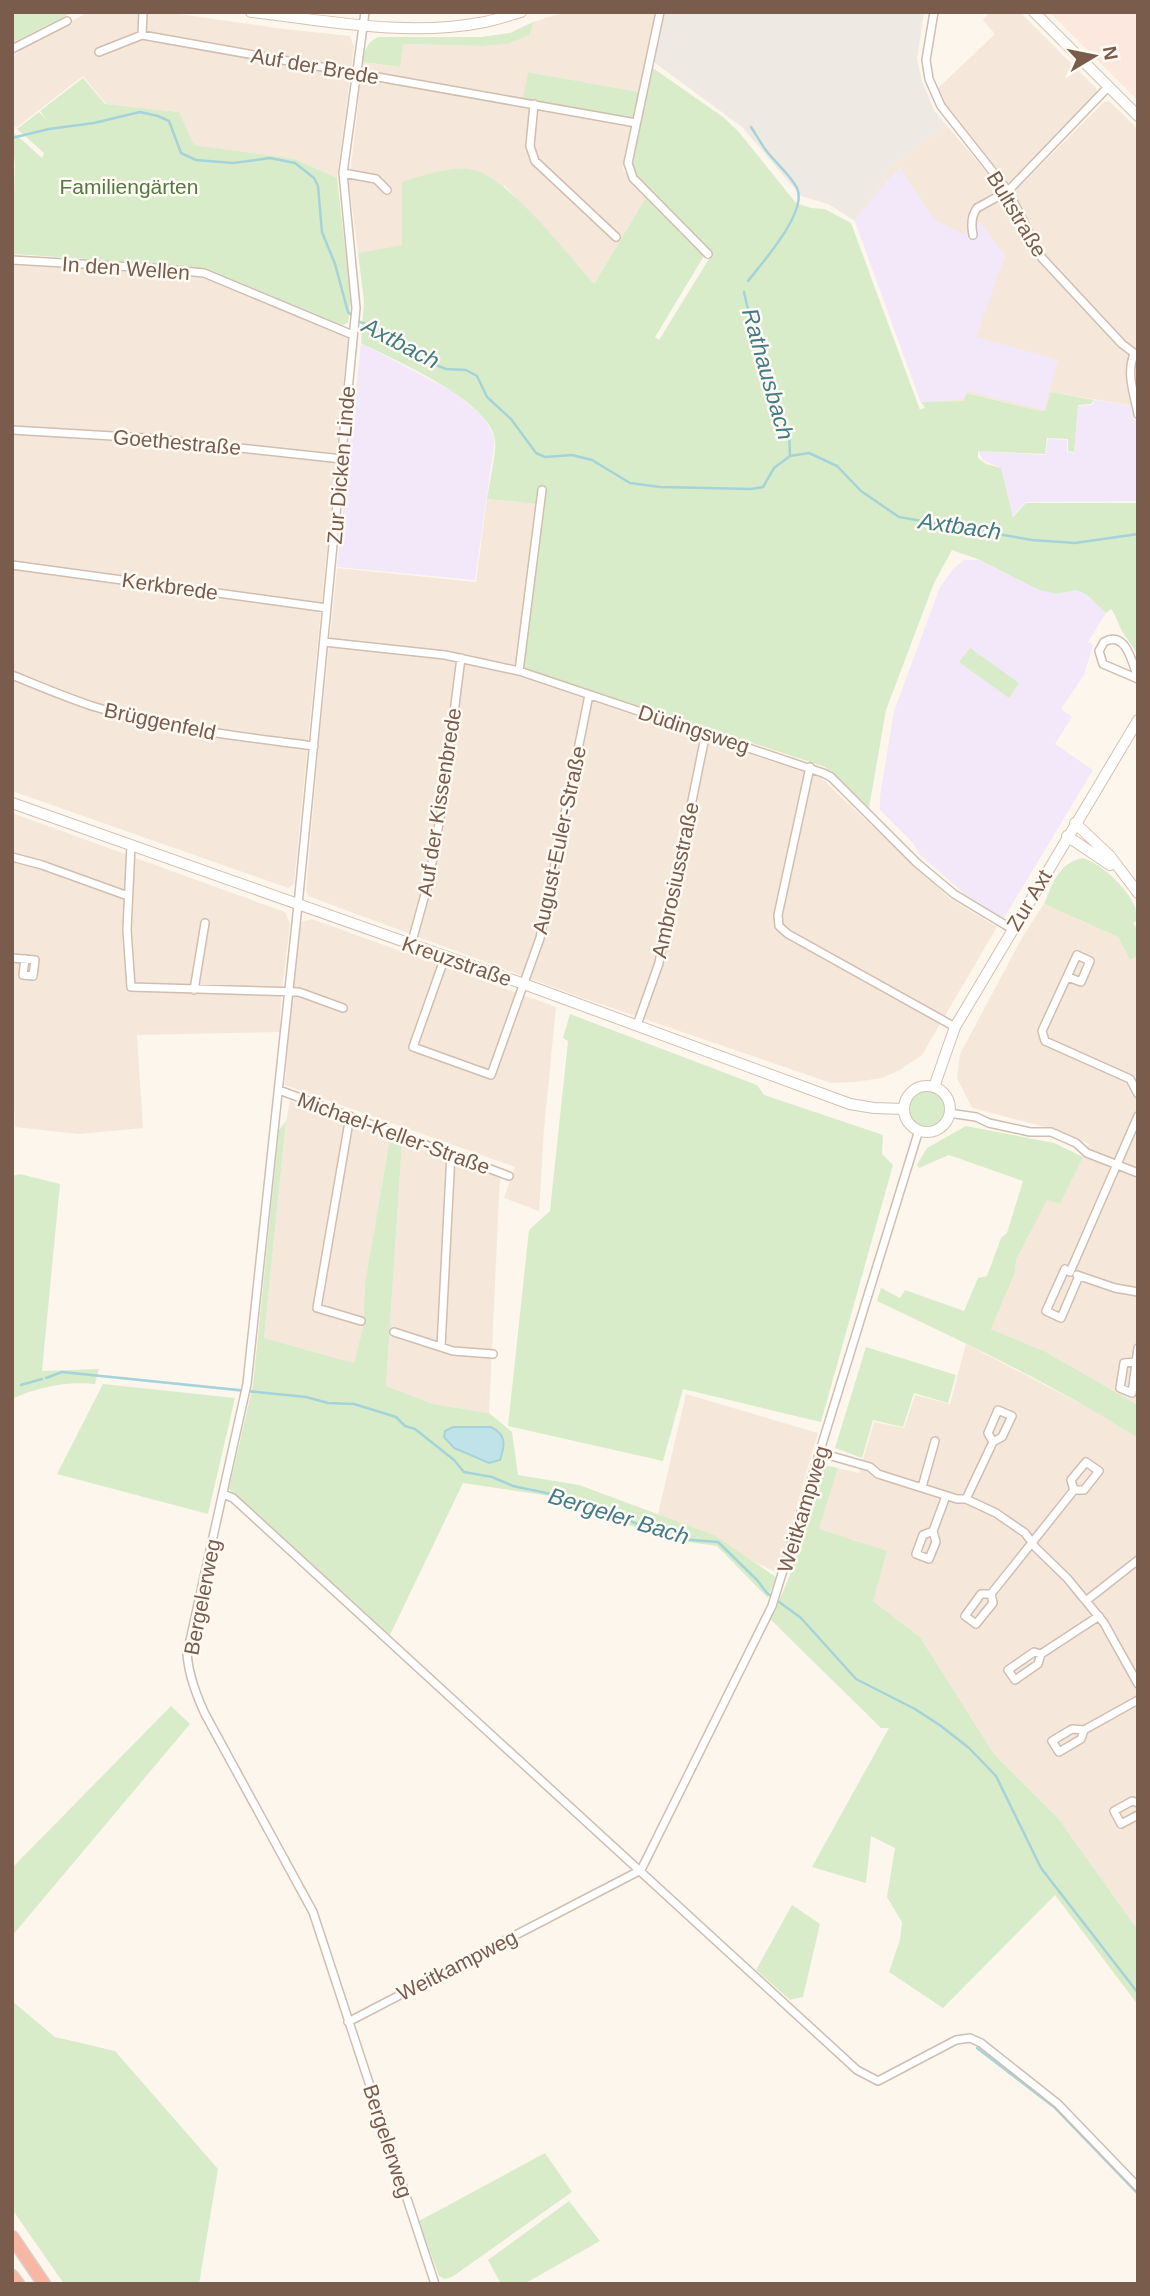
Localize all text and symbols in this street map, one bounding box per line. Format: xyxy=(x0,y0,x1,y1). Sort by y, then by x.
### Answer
north arrow xyxy=(1059,21,1129,91)
street label: Auf der Brede xyxy=(249,43,381,89)
text: N xyxy=(1099,45,1122,62)
street label: Bultstraße xyxy=(982,167,1052,261)
park label: Familiengärten xyxy=(60,175,198,198)
street label: In den Wellen xyxy=(61,252,191,284)
water label: Rathausbach xyxy=(737,305,799,443)
water label: Axtbach xyxy=(356,311,444,374)
street label: Zur Dicken Linde xyxy=(323,385,359,545)
street label: Goethestraße xyxy=(112,425,242,459)
water label: Axtbach xyxy=(915,507,1003,545)
street label: Kerkbrede xyxy=(120,568,220,604)
street label: Brüggenfeld xyxy=(102,698,218,744)
street label: Düdingsweg xyxy=(635,700,753,758)
street label: Auf der Kissenbrede xyxy=(413,706,465,898)
street label: August-Euler-Straße xyxy=(528,744,590,936)
street label: Ambrosiusstraße xyxy=(647,800,703,960)
street label: Zur Axt xyxy=(1002,865,1056,934)
street label: Kreuzstraße xyxy=(399,932,515,990)
street label: Michael-Keller-Straße xyxy=(295,1087,493,1179)
street label: Weitkampweg xyxy=(773,1443,833,1575)
water label: Bergeler Bach xyxy=(546,1482,692,1550)
street label: Bergelerweg xyxy=(179,1537,225,1657)
street label: Weitkampweg xyxy=(393,1925,521,2005)
street label: Bergelerweg xyxy=(359,2081,417,2201)

